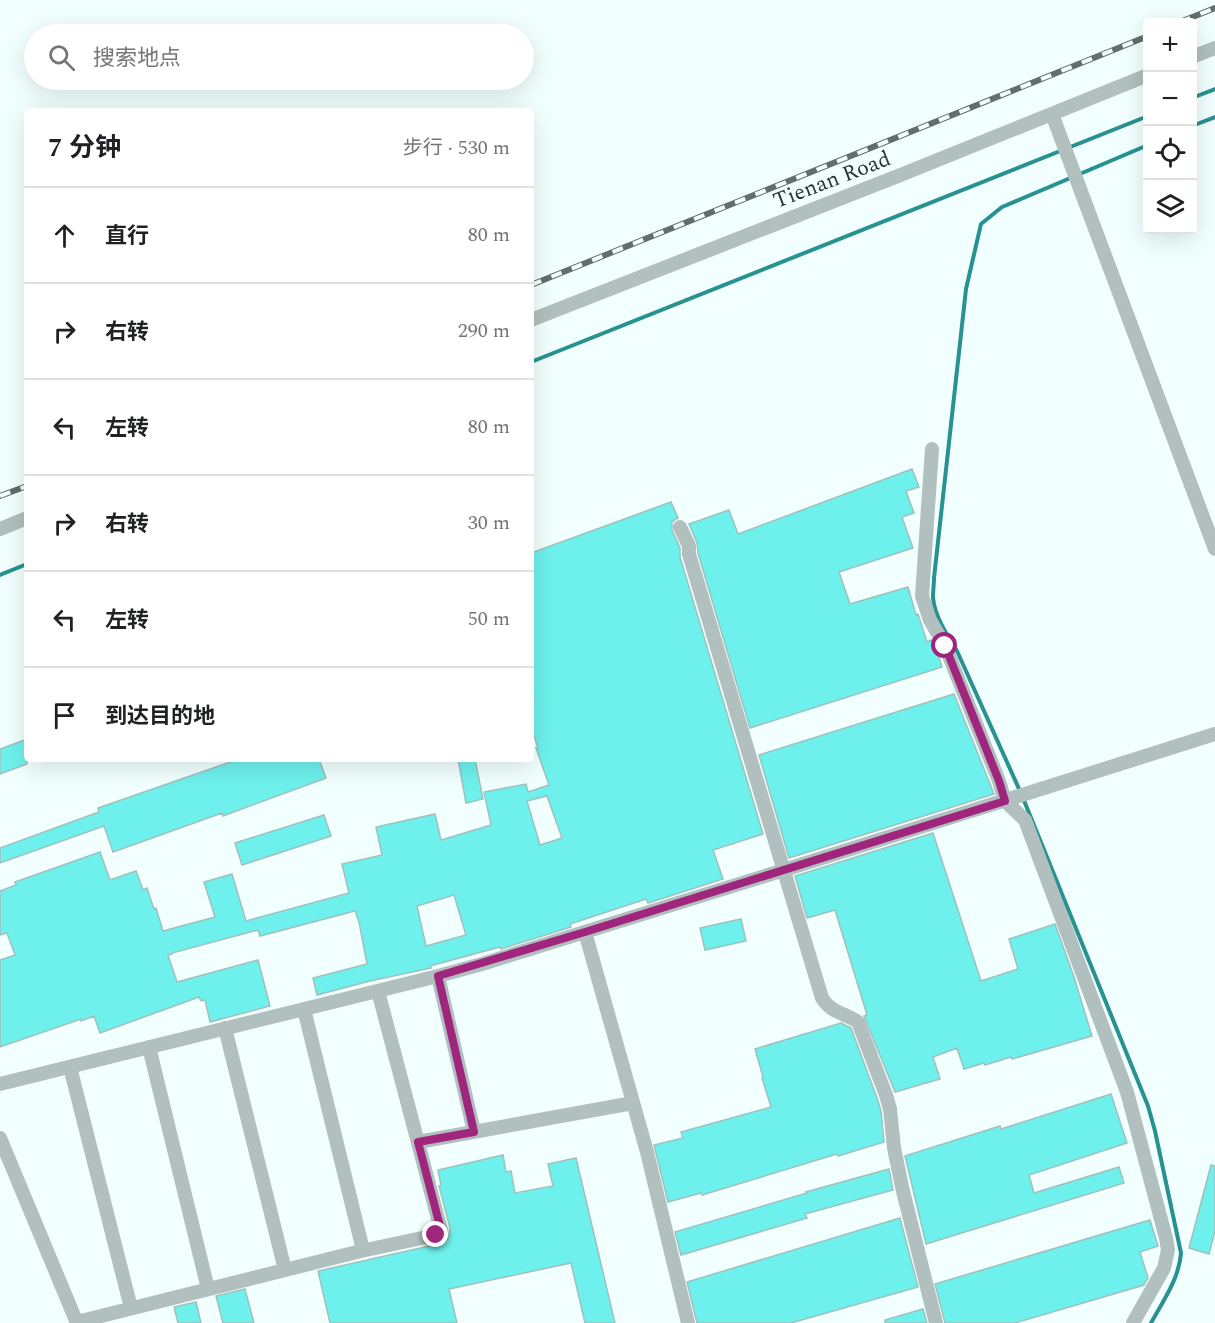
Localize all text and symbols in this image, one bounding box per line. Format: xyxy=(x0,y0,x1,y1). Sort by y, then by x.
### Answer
map controls xyxy=(1143,18,1197,234)
button: + xyxy=(1143,18,1197,72)
search box xyxy=(24,24,534,90)
icon: search xyxy=(45,41,78,74)
text: 搜索地点 xyxy=(93,42,181,75)
button: − xyxy=(1143,72,1197,126)
button: locate xyxy=(1143,126,1197,180)
text: 7 分钟 xyxy=(48,128,121,168)
text: 步行 · 530 m xyxy=(403,133,510,163)
street label: Tienan Road xyxy=(768,142,896,218)
button: layers xyxy=(1143,180,1197,234)
icon: ahead xyxy=(48,219,81,252)
text: 直行 xyxy=(105,220,149,253)
text: 80 m xyxy=(468,220,510,250)
icon: right xyxy=(48,315,81,348)
text: 右转 xyxy=(105,316,149,349)
text: 290 m xyxy=(458,316,510,346)
icon: left xyxy=(48,411,81,444)
text: 左转 xyxy=(105,412,149,445)
text: 80 m xyxy=(468,412,510,442)
icon: right xyxy=(48,507,81,540)
text: 右转 xyxy=(105,508,149,541)
text: 30 m xyxy=(468,508,510,538)
icon: left xyxy=(48,603,81,636)
text: 左转 xyxy=(105,604,149,637)
text: 50 m xyxy=(468,604,510,634)
route start xyxy=(931,632,957,658)
icon: arrive xyxy=(48,699,81,732)
text: 到达目的地 xyxy=(105,700,215,733)
route end xyxy=(422,1221,448,1247)

